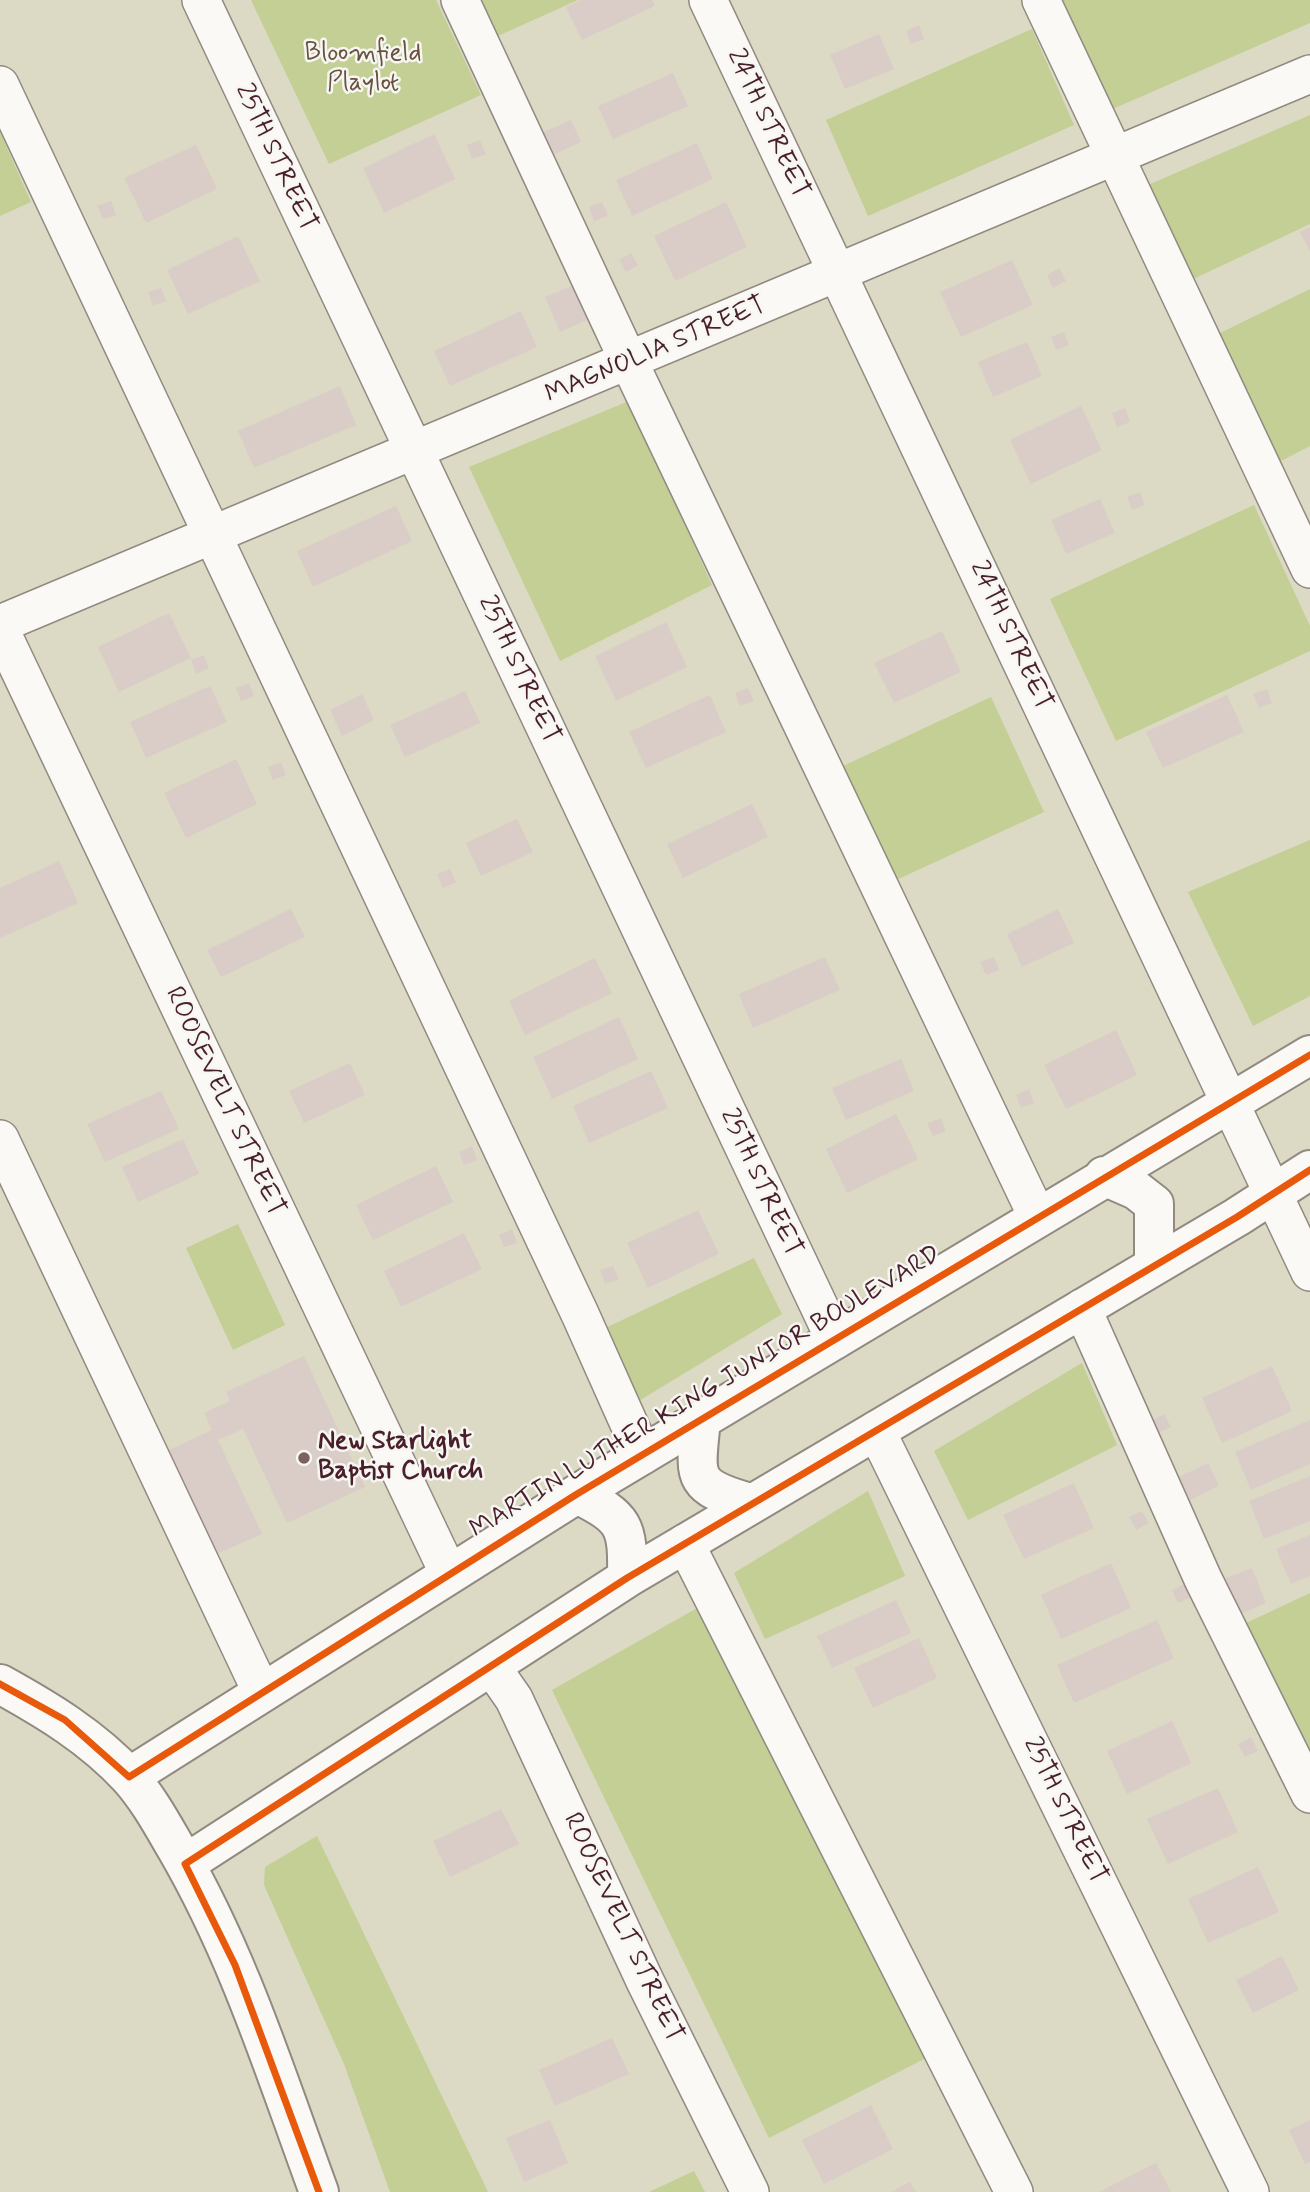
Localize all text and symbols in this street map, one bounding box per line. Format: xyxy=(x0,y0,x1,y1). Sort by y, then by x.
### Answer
park label: Bloomfield Playlot xyxy=(304,39,422,100)
street label: 24TH STREET xyxy=(719,44,815,204)
street label: 25TH STREET xyxy=(227,79,323,237)
street label: MAGNOLIA STREET xyxy=(541,290,771,412)
street label: 24TH STREET xyxy=(962,556,1058,716)
street label: 25TH STREET xyxy=(470,591,566,749)
street label: ROOSEVELT STREET xyxy=(157,982,291,1222)
street label: 25TH STREET xyxy=(712,1104,808,1262)
street label: MARTIN LUTHER KING JUNIOR BOULEVARD xyxy=(465,1240,947,1546)
place label: New Starlight Baptist Church xyxy=(318,1427,483,1488)
marker: New Starlight Baptist Church xyxy=(296,1450,312,1466)
street label: 25TH STREET xyxy=(1015,1732,1113,1890)
street label: ROOSEVELT STREET xyxy=(555,1808,689,2048)

